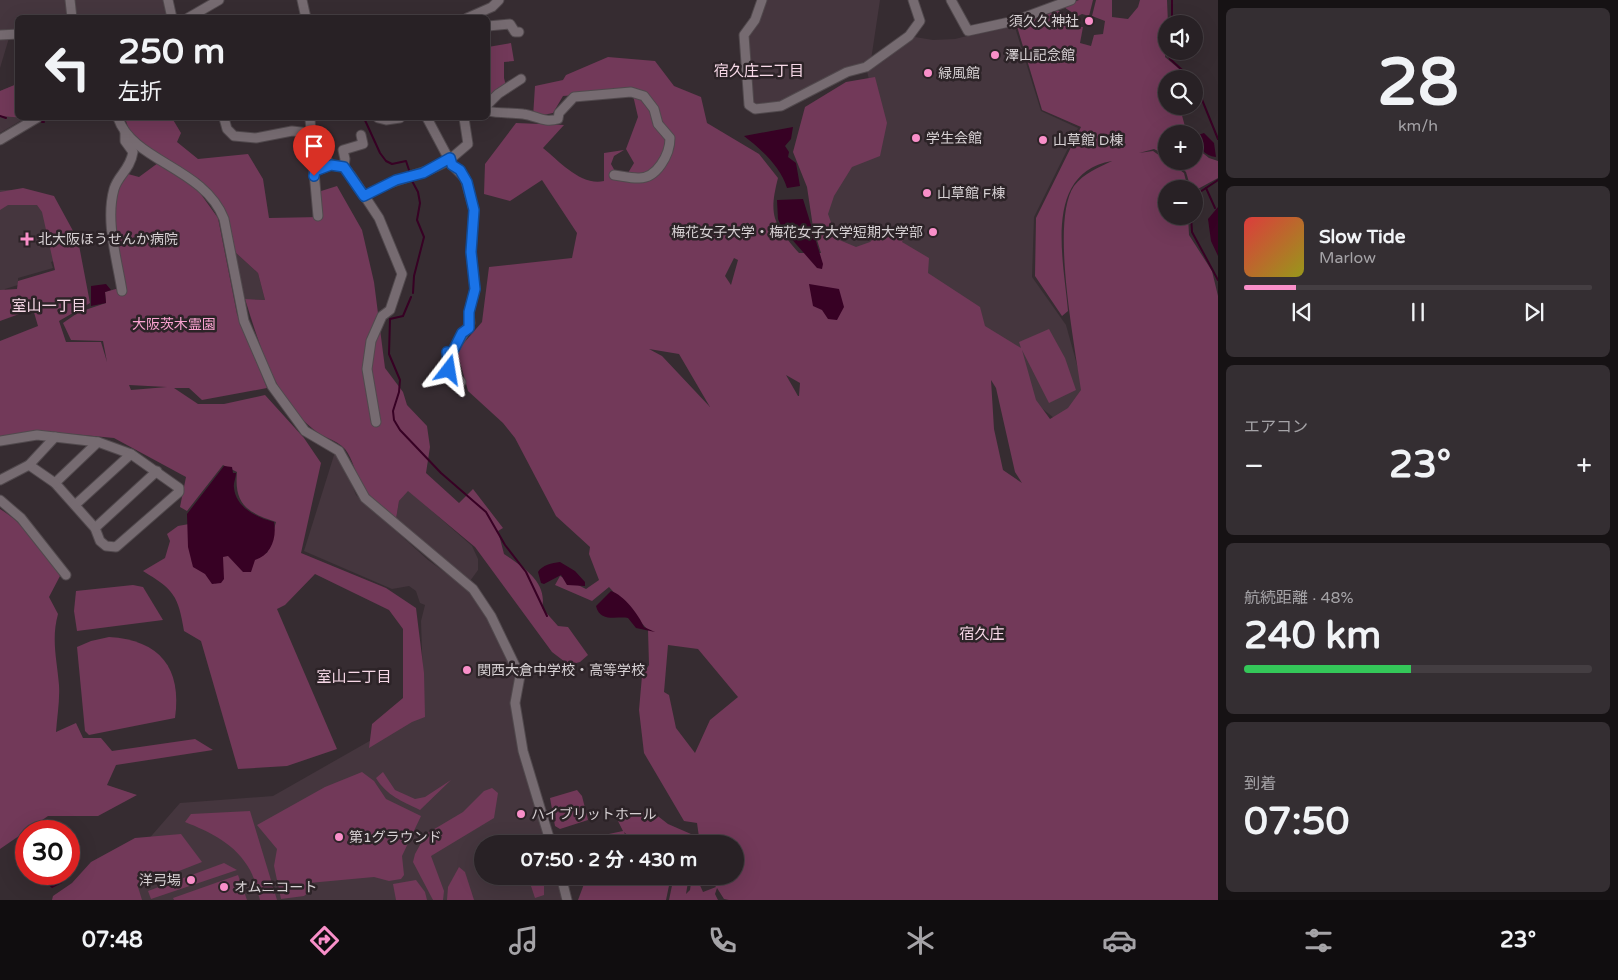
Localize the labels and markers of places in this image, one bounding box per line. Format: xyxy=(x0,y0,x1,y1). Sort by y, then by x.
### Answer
place label: 須久久神社 xyxy=(1009,13,1079,30)
marker: 須久久神社 xyxy=(1083,15,1095,27)
place label: 澤山記念館 xyxy=(1005,47,1075,64)
marker: 澤山記念館 xyxy=(989,49,1001,61)
place label: 緑風館 xyxy=(938,65,980,82)
marker: 緑風館 xyxy=(922,67,934,79)
pin xyxy=(293,125,335,176)
place label: 学生会館 xyxy=(926,130,982,147)
marker: 学生会館 xyxy=(910,132,922,144)
place label: 山草館 D棟 xyxy=(1053,132,1123,149)
marker: 山草館 D棟 xyxy=(1037,134,1049,146)
place label: 山草館 F棟 xyxy=(937,185,1005,202)
marker: 山草館 F棟 xyxy=(921,187,933,199)
place label: 梅花女子大学・梅花女子大学短期大学部 xyxy=(671,224,923,241)
marker: 梅花女子大学・梅花女子大学短期大学部 xyxy=(927,226,939,238)
place label: 北大阪ほうせんか病院 xyxy=(38,231,178,248)
marker: 北大阪ほうせんか病院 xyxy=(20,232,34,246)
place label: 関西大倉中学校・高等学校 xyxy=(477,662,645,679)
marker: 関西大倉中学校・高等学校 xyxy=(461,664,473,676)
place label: ハイブリットホール xyxy=(531,806,657,823)
marker: ハイブリットホール xyxy=(515,808,527,820)
place label: 第1グラウンド xyxy=(349,829,442,846)
marker: 第1グラウンド xyxy=(333,831,345,843)
place label: 洋弓場 xyxy=(139,872,181,889)
marker: 洋弓場 xyxy=(185,874,197,886)
place label: オムニコート xyxy=(234,879,318,896)
marker: オムニコート xyxy=(218,881,230,893)

